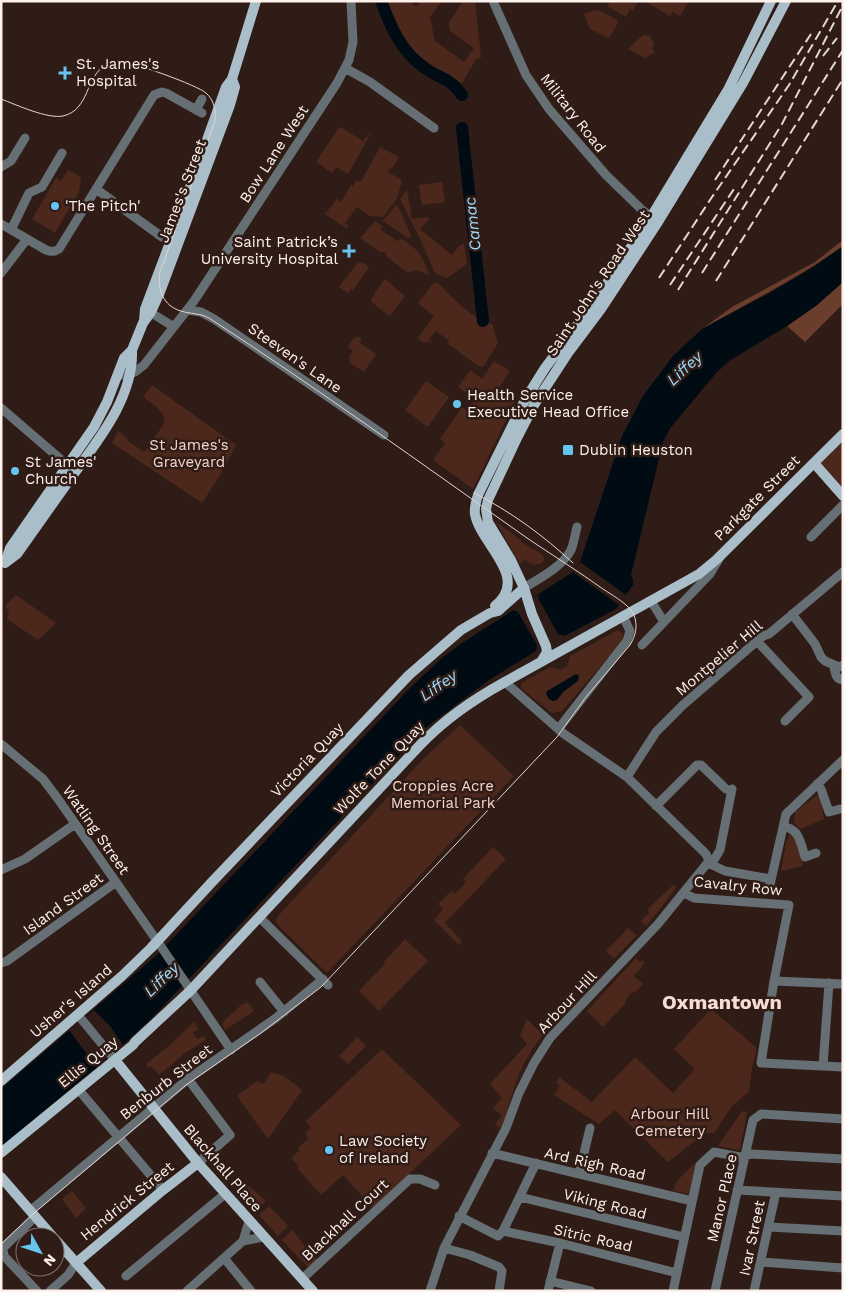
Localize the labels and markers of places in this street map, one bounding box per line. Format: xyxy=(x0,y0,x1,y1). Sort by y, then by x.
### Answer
place label: St. James's Hospital xyxy=(76,55,159,90)
marker: St. James's Hospital xyxy=(58,66,72,80)
place label: 'The Pitch' xyxy=(65,197,141,215)
marker: 'The Pitch' xyxy=(49,200,61,212)
place label: Saint Patrick’s University Hospital xyxy=(201,233,338,268)
marker: Saint Patrick’s University Hospital xyxy=(342,244,356,258)
place label: Health Service Executive Head Office xyxy=(467,386,629,421)
marker: Health Service Executive Head Office xyxy=(451,398,463,410)
place label: Dublin Heuston xyxy=(579,441,693,459)
marker: Dublin Heuston xyxy=(561,443,575,457)
place label: St James' Church xyxy=(25,453,97,488)
marker: St James' Church xyxy=(9,465,21,477)
place label: Law Society of Ireland xyxy=(339,1132,427,1167)
marker: Law Society of Ireland xyxy=(323,1144,335,1156)

